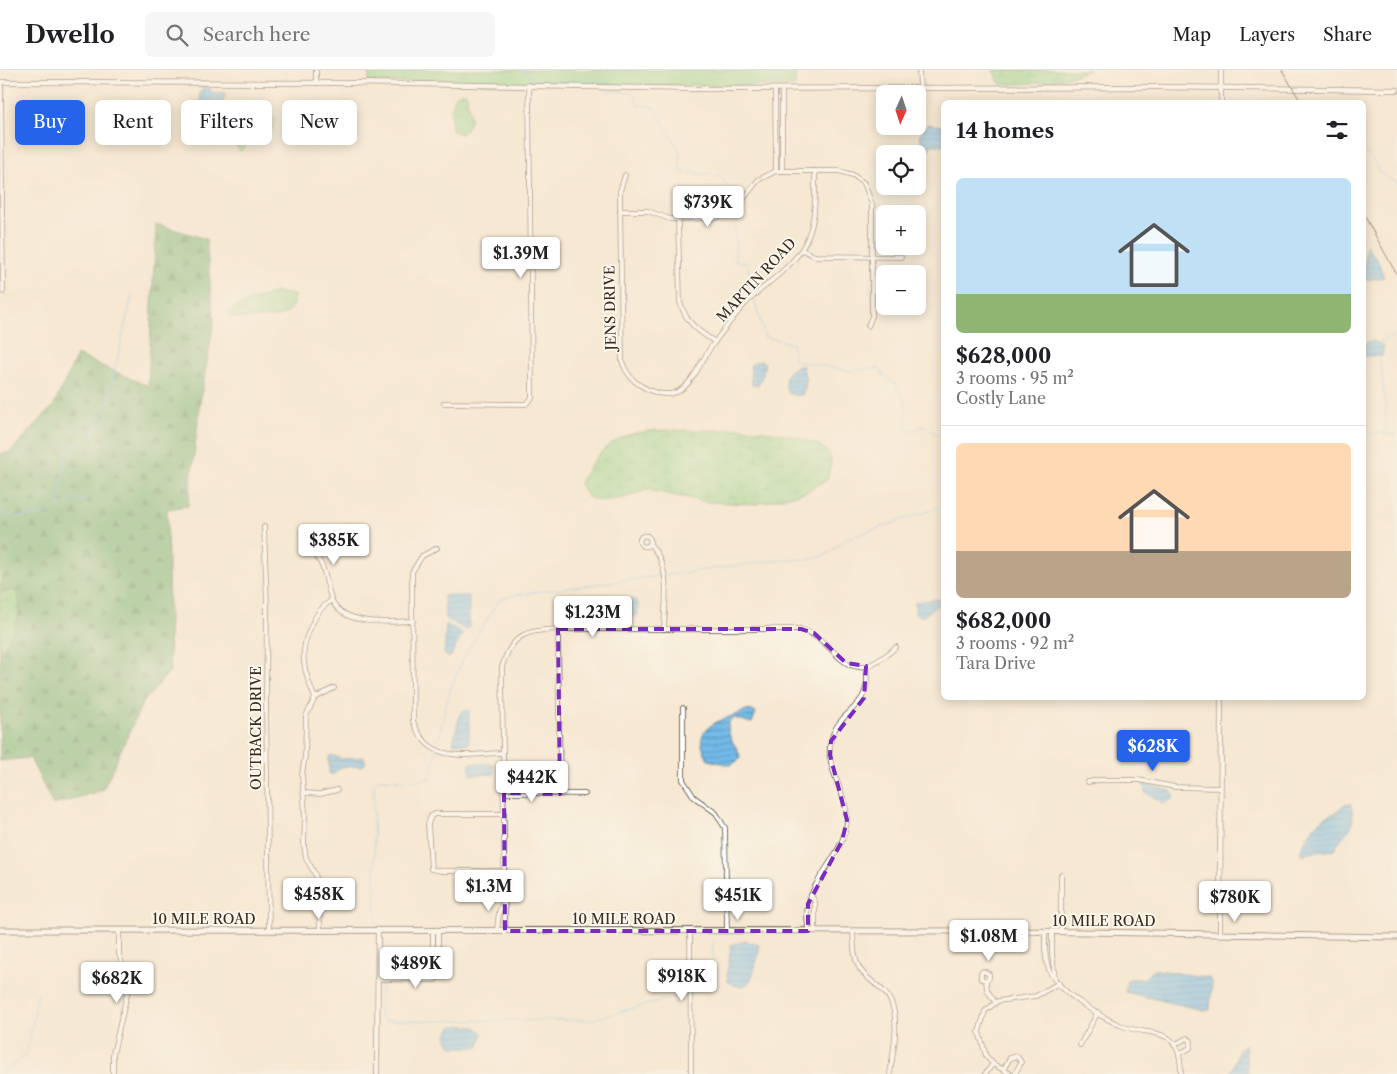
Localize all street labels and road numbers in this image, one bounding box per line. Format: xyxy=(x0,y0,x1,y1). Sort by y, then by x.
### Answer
street label: MARTIN ROAD xyxy=(712,234,800,326)
street label: JENS DRIVE xyxy=(600,265,620,353)
street label: OUTBACK DRIVE xyxy=(247,666,265,790)
street label: 10 MILE ROAD xyxy=(152,910,256,928)
street label: 10 MILE ROAD xyxy=(572,910,676,928)
street label: 10 MILE ROAD xyxy=(1052,912,1156,930)

